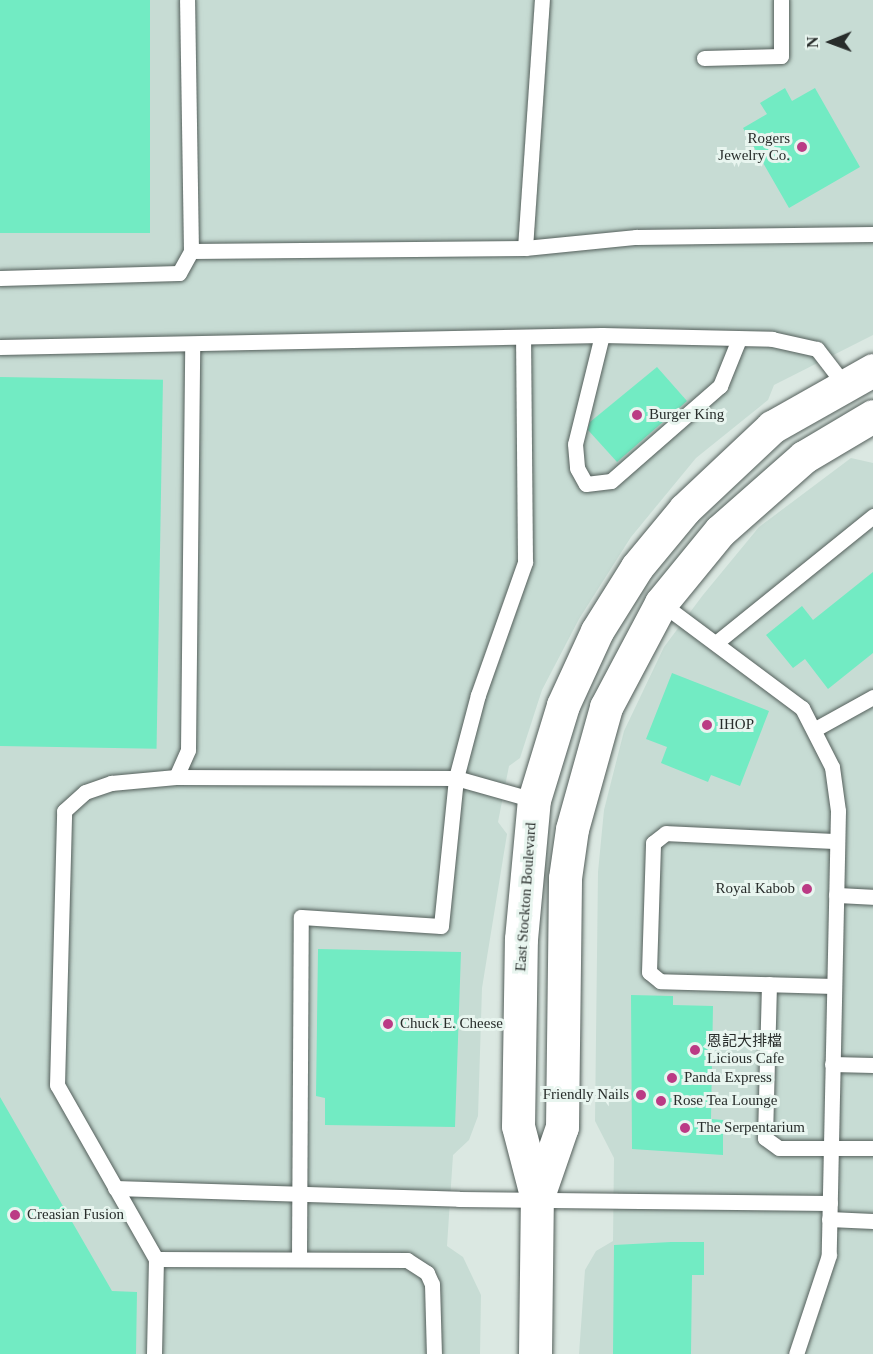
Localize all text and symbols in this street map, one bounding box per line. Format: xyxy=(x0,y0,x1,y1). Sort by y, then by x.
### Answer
north arrow xyxy=(801,12,861,72)
text: N xyxy=(804,36,821,48)
place label: Rogers Jewelry Co. xyxy=(718,129,790,164)
marker: Rogers Jewelry Co. xyxy=(795,140,809,154)
place label: Burger King xyxy=(649,406,724,424)
marker: Burger King xyxy=(630,408,644,422)
place label: IHOP xyxy=(719,716,754,734)
marker: IHOP xyxy=(700,718,714,732)
street label: East Stockton Boulevard xyxy=(512,822,540,972)
place label: Royal Kabob xyxy=(715,880,795,898)
marker: Royal Kabob xyxy=(800,882,814,896)
place label: Chuck E. Cheese xyxy=(400,1015,503,1033)
marker: Chuck E. Cheese xyxy=(381,1017,395,1031)
place label: 恩記大排檔 Licious Cafe xyxy=(707,1032,784,1067)
marker: 恩記大排檔 Licious Cafe xyxy=(688,1043,702,1057)
place label: Panda Express xyxy=(684,1069,772,1087)
marker: Panda Express xyxy=(665,1071,679,1085)
place label: Friendly Nails xyxy=(543,1086,629,1104)
marker: Friendly Nails xyxy=(634,1088,648,1102)
place label: Rose Tea Lounge xyxy=(673,1092,778,1110)
marker: Rose Tea Lounge xyxy=(654,1094,668,1108)
place label: The Serpentarium xyxy=(697,1119,805,1137)
marker: The Serpentarium xyxy=(678,1121,692,1135)
place label: Creasian Fusion xyxy=(27,1206,124,1224)
marker: Creasian Fusion xyxy=(8,1208,22,1222)

